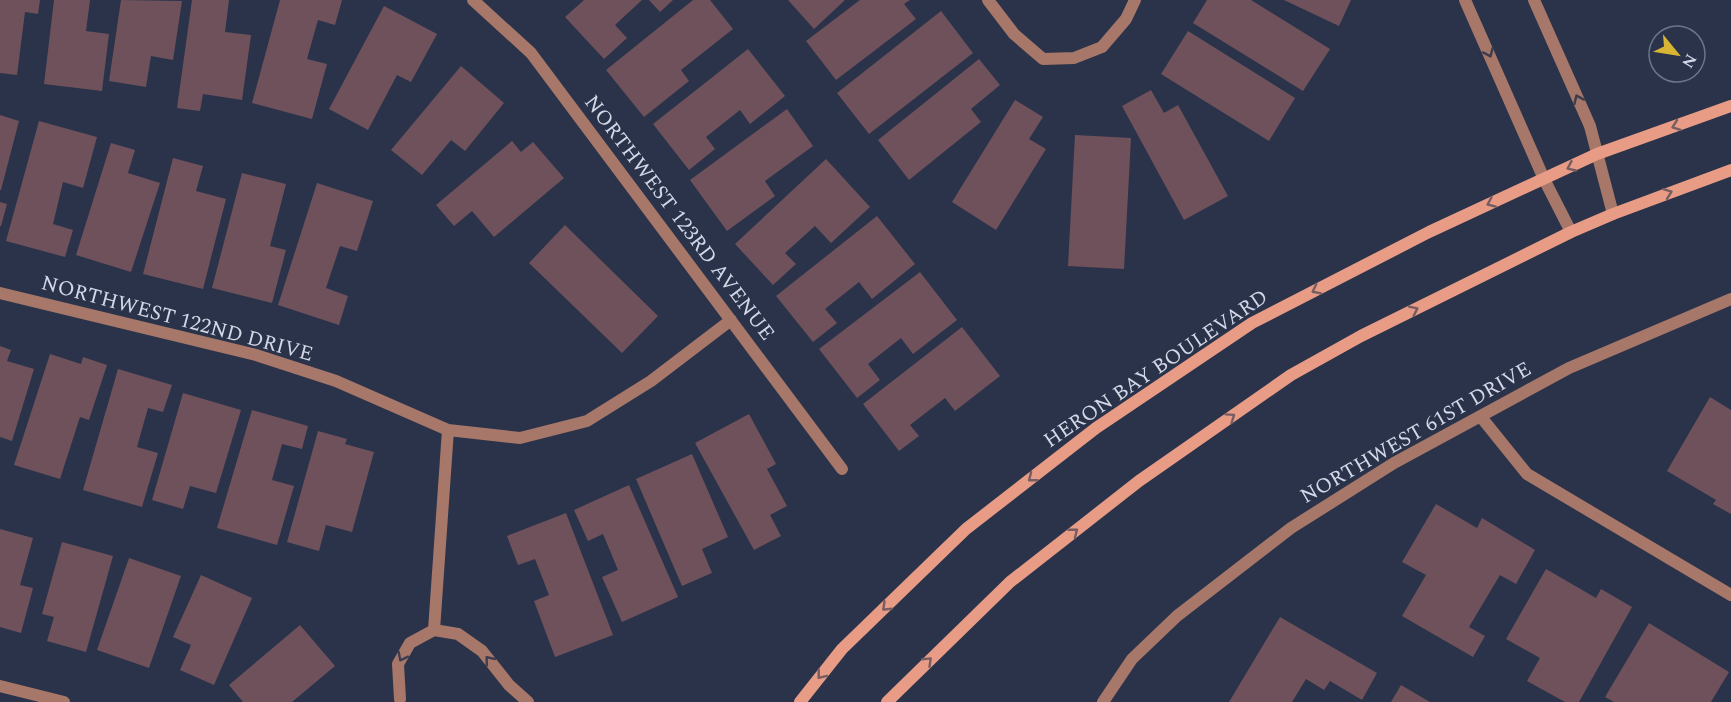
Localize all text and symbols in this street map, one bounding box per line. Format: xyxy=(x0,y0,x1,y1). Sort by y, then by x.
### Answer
north arrow xyxy=(1647,24,1707,84)
one-way arrow xyxy=(1481,47,1493,58)
text: N xyxy=(1675,49,1703,73)
street label: NORTHWEST 123RD AVENUE xyxy=(576,88,782,348)
one-way arrow xyxy=(1573,95,1585,106)
one-way arrow xyxy=(1671,119,1682,131)
one-way arrow xyxy=(1566,159,1577,171)
one-way arrow xyxy=(1662,188,1673,201)
one-way arrow xyxy=(1486,196,1497,208)
street label: NORTHWEST 122ND DRIVE xyxy=(37,267,317,371)
street label: HERON BAY BOULEVARD xyxy=(1037,282,1275,456)
one-way arrow xyxy=(1312,282,1323,294)
one-way arrow xyxy=(1407,306,1418,317)
street label: NORTHWEST 61ST DRIVE xyxy=(1294,354,1538,512)
one-way arrow xyxy=(1225,413,1236,424)
one-way arrow xyxy=(1027,471,1038,482)
one-way arrow xyxy=(1067,528,1078,539)
one-way arrow xyxy=(882,600,892,611)
one-way arrow xyxy=(398,651,410,662)
one-way arrow xyxy=(485,655,496,666)
one-way arrow xyxy=(921,657,932,668)
one-way arrow xyxy=(818,669,829,680)

